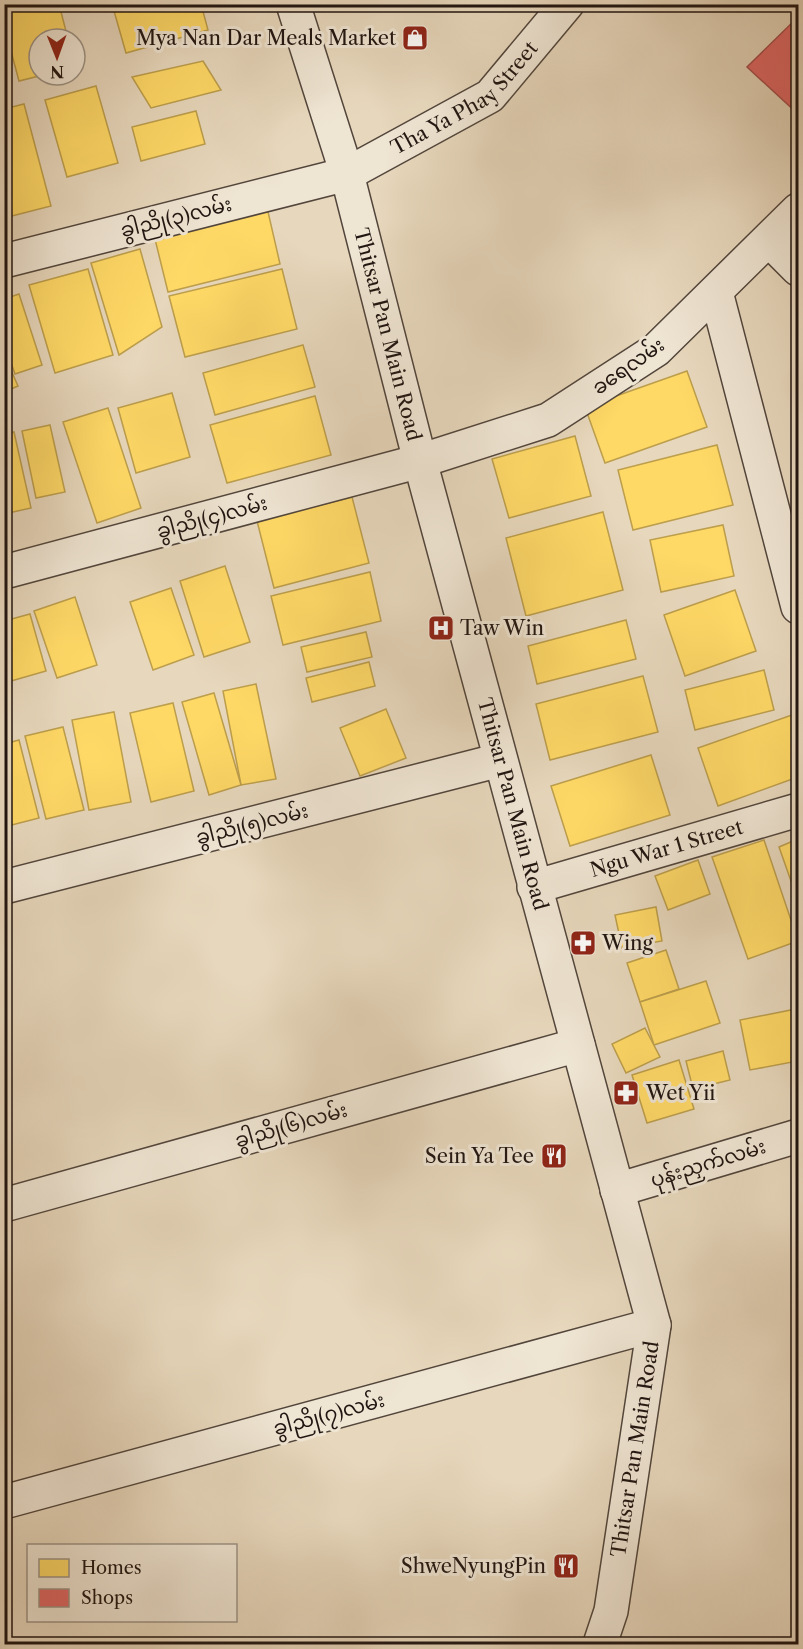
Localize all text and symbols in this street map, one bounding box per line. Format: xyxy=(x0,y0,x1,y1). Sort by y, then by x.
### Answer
shop icon: Mya Nan Dar Meals Market xyxy=(400,23,430,53)
place label: Mya Nan Dar Meals Market xyxy=(136,26,396,50)
north arrow xyxy=(27,27,87,87)
street label: Tha Ya Phay Street xyxy=(387,36,543,160)
text: N xyxy=(50,62,64,82)
street label: ခွါညို(၃)လမ်း xyxy=(117,190,235,246)
street label: Thitsar Pan Main Road xyxy=(349,226,426,443)
street label: ခရေလမ်း xyxy=(586,331,671,403)
street label: ခွါညို(၄)လမ်း xyxy=(153,489,271,547)
hospital icon: Taw Win xyxy=(426,613,456,643)
place label: Taw Win xyxy=(460,616,545,640)
street label: Thitsar Pan Main Road xyxy=(473,695,553,913)
street label: ခွါညို(၅)လမ်း xyxy=(193,797,312,853)
street label: Ngu War 1 Street xyxy=(587,815,746,882)
pharmacy icon: Wing xyxy=(568,928,598,958)
place label: Wing xyxy=(601,931,653,955)
pharmacy icon: Wet Yii xyxy=(611,1078,641,1108)
place label: Wet Yii xyxy=(645,1081,715,1105)
street label: ခွါညို(၆)လမ်း xyxy=(232,1096,351,1156)
street label: ပုန်းညှက်လမ်း xyxy=(647,1132,770,1197)
restaurant icon: Sein Ya Tee xyxy=(539,1141,569,1171)
place label: Sein Ya Tee xyxy=(425,1144,534,1168)
street label: Thitsar Pan Main Road xyxy=(606,1339,664,1559)
street label: ခွါညို(၇)လမ်း xyxy=(270,1386,388,1444)
legend xyxy=(27,1544,237,1622)
restaurant icon: ShweNyungPin xyxy=(551,1551,581,1581)
place label: ShweNyungPin xyxy=(401,1554,546,1578)
text: Homes xyxy=(81,1557,142,1579)
text: Shops xyxy=(81,1587,133,1609)

